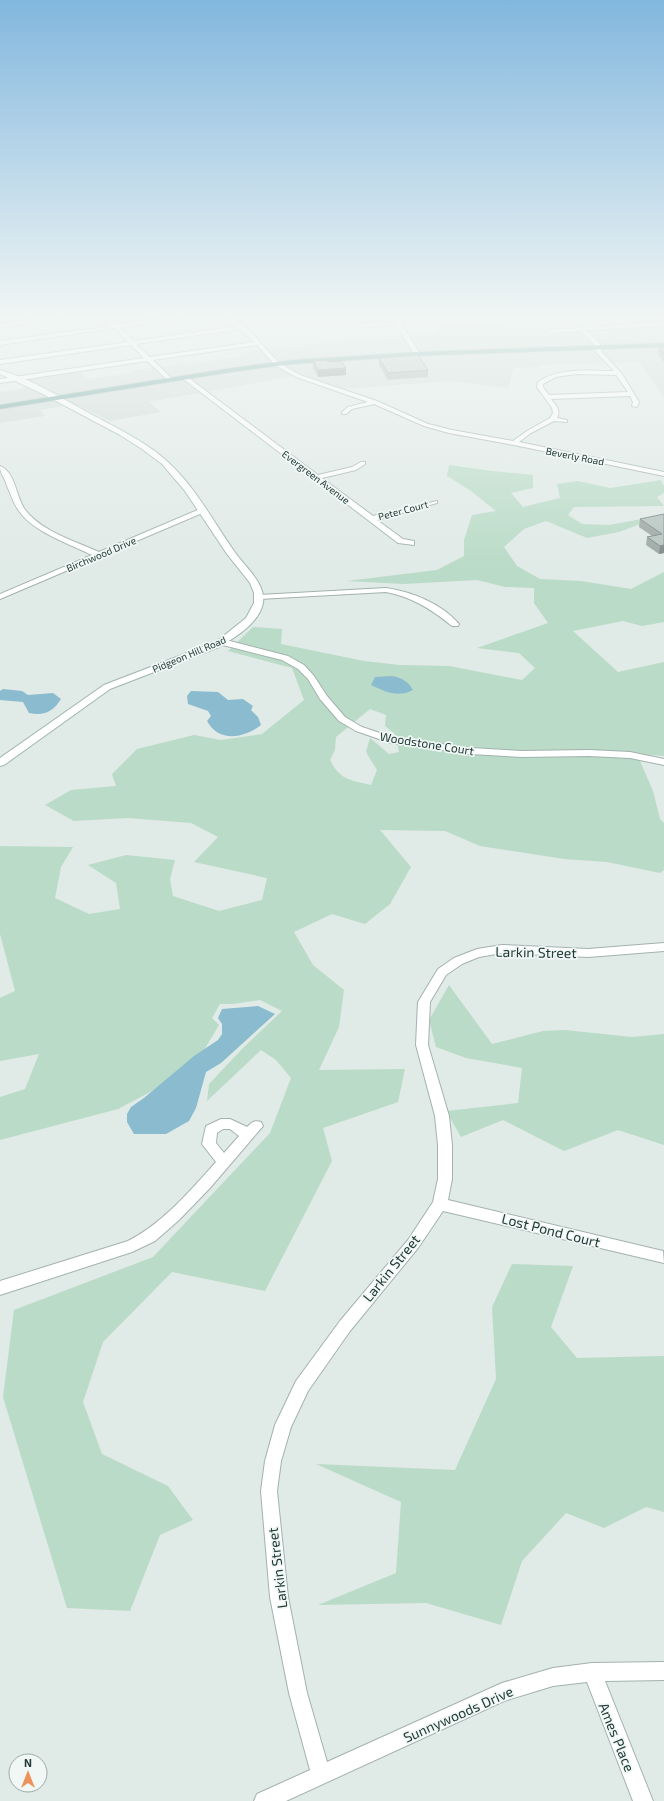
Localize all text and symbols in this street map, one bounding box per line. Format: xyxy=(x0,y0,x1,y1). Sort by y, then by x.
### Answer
street label: Beverly Road xyxy=(545,444,605,468)
street label: Evergreen Avenue xyxy=(280,448,352,506)
street label: Peter Court xyxy=(377,498,430,522)
street label: Birchwood Drive xyxy=(64,534,138,574)
street label: Pidgeon Hill Road xyxy=(150,633,228,675)
street label: Woodstone Court xyxy=(379,729,475,757)
street label: Larkin Street xyxy=(495,943,577,961)
street label: Lost Pond Court xyxy=(500,1210,602,1250)
street label: Larkin Street xyxy=(359,1231,423,1305)
street label: Larkin Street xyxy=(264,1527,290,1609)
street label: Sunnywoods Drive xyxy=(400,1682,516,1746)
street label: Ames Place xyxy=(595,1700,639,1774)
north arrow xyxy=(8,1753,48,1793)
text: N xyxy=(24,1756,32,1769)

